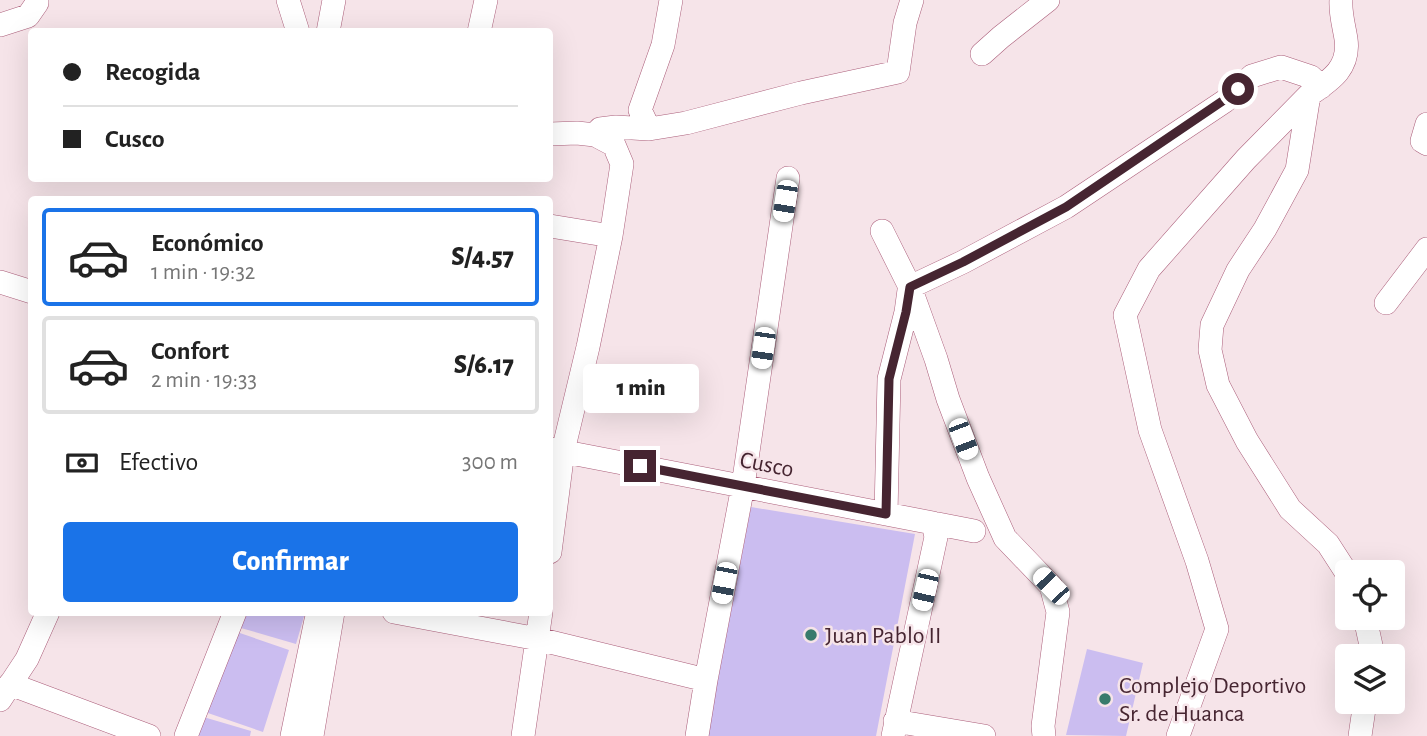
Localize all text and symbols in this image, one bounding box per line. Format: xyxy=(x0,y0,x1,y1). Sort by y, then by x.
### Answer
text: Recogida xyxy=(105,59,201,85)
route start xyxy=(1222,73,1254,105)
text: Cusco xyxy=(105,126,165,152)
car xyxy=(772,179,799,223)
icon: car xyxy=(67,226,130,289)
text: Económico xyxy=(151,230,264,256)
text: S/4.57 xyxy=(451,244,514,270)
text: 1 min · 19:32 xyxy=(151,261,255,284)
car xyxy=(750,326,777,370)
icon: car xyxy=(67,334,130,397)
text: Confort xyxy=(151,338,229,364)
text: S/6.17 xyxy=(454,352,514,378)
callout: 1 min xyxy=(582,364,698,414)
text: 2 min · 19:33 xyxy=(151,369,257,392)
text: 1 min xyxy=(617,377,665,400)
car xyxy=(946,416,981,462)
icon: cash xyxy=(63,444,101,482)
street label: Cusco xyxy=(738,448,796,482)
text: Efectivo xyxy=(119,449,198,475)
route end xyxy=(624,450,656,482)
text: 300 m xyxy=(462,451,518,474)
button: Confirmar xyxy=(63,522,518,602)
car xyxy=(710,560,739,606)
map controls xyxy=(1335,560,1405,714)
button: locate xyxy=(1335,560,1405,630)
car xyxy=(1029,564,1074,608)
car xyxy=(911,567,940,613)
place label: Juan Pablo II xyxy=(825,624,941,648)
marker: Juan Pablo II xyxy=(803,627,819,643)
button: layers xyxy=(1335,644,1405,714)
place label: Complejo Deportivo Sr. de Huanca xyxy=(1119,674,1306,726)
marker: Complejo Deportivo Sr. de Huanca xyxy=(1097,691,1113,707)

